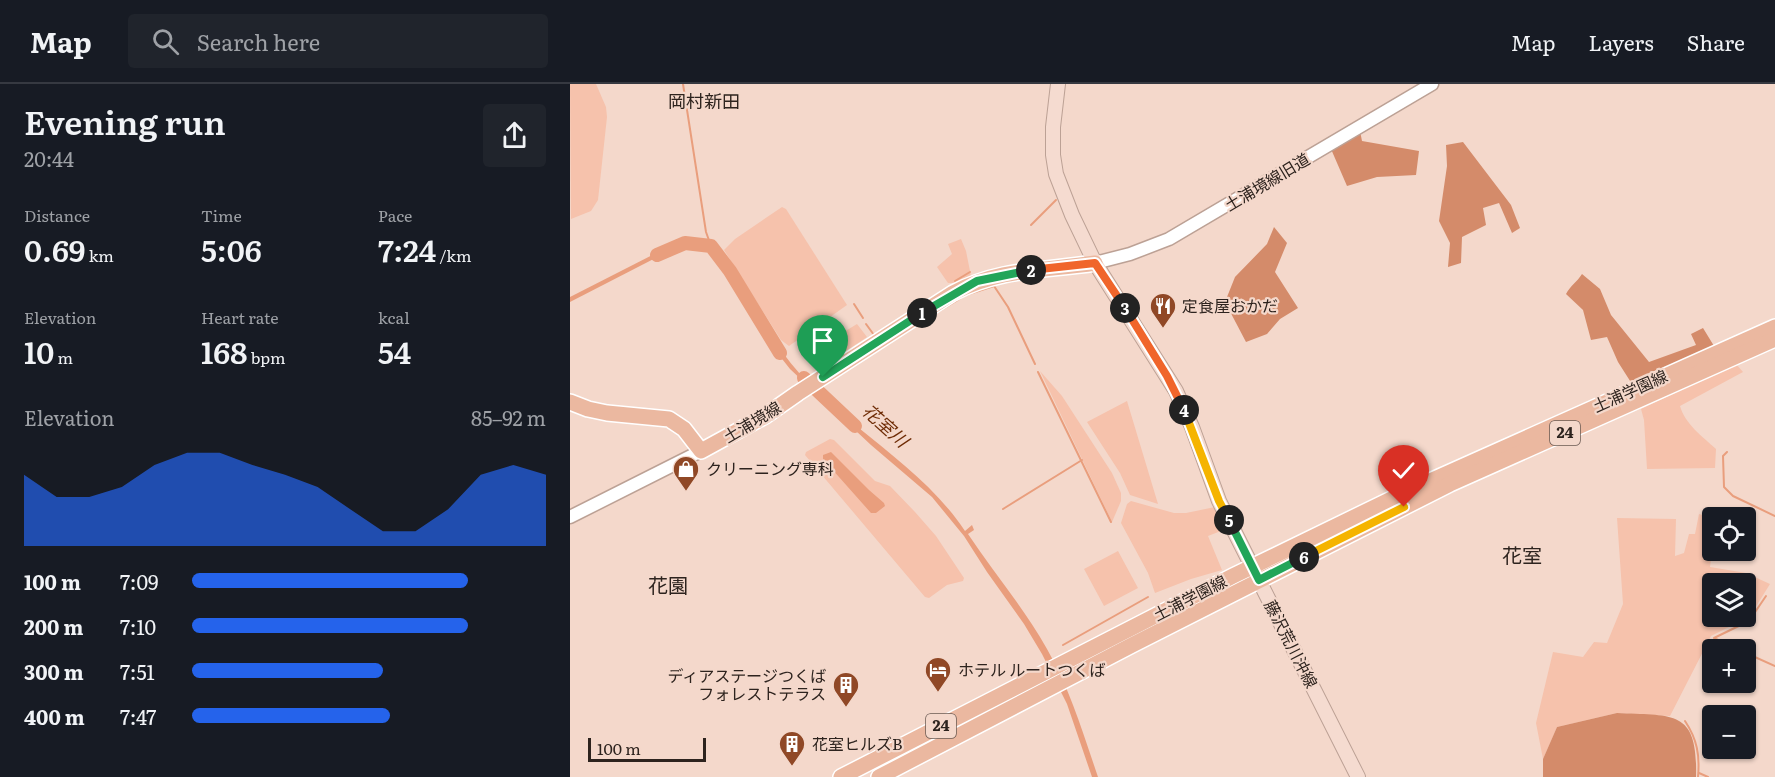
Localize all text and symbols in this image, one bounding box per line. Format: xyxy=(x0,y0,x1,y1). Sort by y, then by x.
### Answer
search box xyxy=(128,14,548,68)
text: Map xyxy=(30,20,92,62)
icon: search xyxy=(149,25,182,58)
text: Search here xyxy=(197,25,320,58)
text: Map xyxy=(1511,26,1556,57)
text: Layers xyxy=(1589,26,1654,57)
text: Share xyxy=(1687,26,1745,57)
district label: 岡村新田 xyxy=(668,87,740,114)
text: Evening run xyxy=(24,96,226,145)
button: share xyxy=(483,104,546,167)
text: 20:44 xyxy=(24,143,74,173)
street label: 土浦境線旧道 xyxy=(1219,146,1314,216)
text: Distance xyxy=(24,203,90,227)
text: Time xyxy=(201,203,242,227)
text: Pace xyxy=(378,203,412,227)
text: 0.69 xyxy=(24,227,85,271)
text: 5:06 xyxy=(201,227,262,271)
text: 7:24 xyxy=(378,227,436,271)
text: km xyxy=(85,243,114,267)
text: /km xyxy=(436,243,472,267)
pin: 2 xyxy=(1016,255,1046,285)
text: 2 xyxy=(1027,258,1035,282)
restaurant icon: 定食屋おかだ xyxy=(1148,291,1178,329)
pin: 3 xyxy=(1110,293,1140,323)
place label: 定食屋おかだ xyxy=(1182,293,1278,317)
text: 3 xyxy=(1121,296,1129,320)
pin: 1 xyxy=(907,298,937,328)
text: 1 xyxy=(919,301,925,325)
text: Elevation xyxy=(24,305,96,329)
text: Heart rate xyxy=(201,305,279,329)
text: kcal xyxy=(378,305,410,329)
pin xyxy=(797,315,848,377)
icon: arrive xyxy=(806,324,839,357)
text: 10 xyxy=(24,329,54,373)
text: 168 xyxy=(201,329,247,373)
text: 54 xyxy=(378,329,411,373)
text: m xyxy=(54,345,73,369)
text: bpm xyxy=(247,345,285,369)
street label: 土浦学園線 xyxy=(1588,363,1671,417)
street label: 土浦境線 xyxy=(718,394,785,448)
pin: 4 xyxy=(1169,395,1199,425)
water label: 花室川 xyxy=(857,397,917,454)
text: 4 xyxy=(1179,398,1189,422)
text: Elevation xyxy=(24,402,114,432)
text: 85–92 m xyxy=(471,402,546,432)
road number: 24 xyxy=(1550,421,1580,445)
pin xyxy=(1378,445,1429,507)
shop icon: クリーニング専科 xyxy=(671,454,701,492)
icon: check xyxy=(1387,454,1420,487)
place label: クリーニング専科 xyxy=(706,456,834,480)
pin: 5 xyxy=(1214,505,1244,535)
map controls xyxy=(1702,507,1756,759)
button: locate xyxy=(1702,507,1756,561)
text: 5 xyxy=(1225,508,1233,532)
district label: 花室 xyxy=(1502,539,1542,569)
pin: 6 xyxy=(1289,542,1319,572)
text: 6 xyxy=(1299,545,1309,569)
text: 100 m xyxy=(24,566,81,596)
text: 7:09 xyxy=(120,566,158,596)
street label: 土浦学園線 xyxy=(1148,568,1231,626)
district label: 花園 xyxy=(648,569,688,599)
button: layers xyxy=(1702,573,1756,627)
street label: 藤沢荒川沖線 xyxy=(1259,595,1324,692)
text: 200 m xyxy=(24,611,83,641)
text: 7:10 xyxy=(120,611,156,641)
button: + xyxy=(1702,639,1756,693)
hotel icon: ホテル ルートつくば xyxy=(923,655,953,693)
text: 300 m xyxy=(24,656,84,686)
text: 7:51 xyxy=(120,656,155,686)
place label: ホテル ルートつくば xyxy=(958,657,1105,681)
place label: ディアステージつくば フォレストテラス xyxy=(667,663,826,705)
building icon: ディアステージつくば フォレストテラス xyxy=(831,670,861,708)
text: 400 m xyxy=(24,701,85,731)
text: 7:47 xyxy=(120,701,156,731)
button: − xyxy=(1702,705,1756,759)
road number: 24 xyxy=(926,714,956,738)
building icon: 花室ヒルズB xyxy=(777,729,807,767)
place label: 花室ヒルズB xyxy=(812,731,903,755)
scale bar xyxy=(588,735,706,762)
text: 100 m xyxy=(597,736,641,760)

